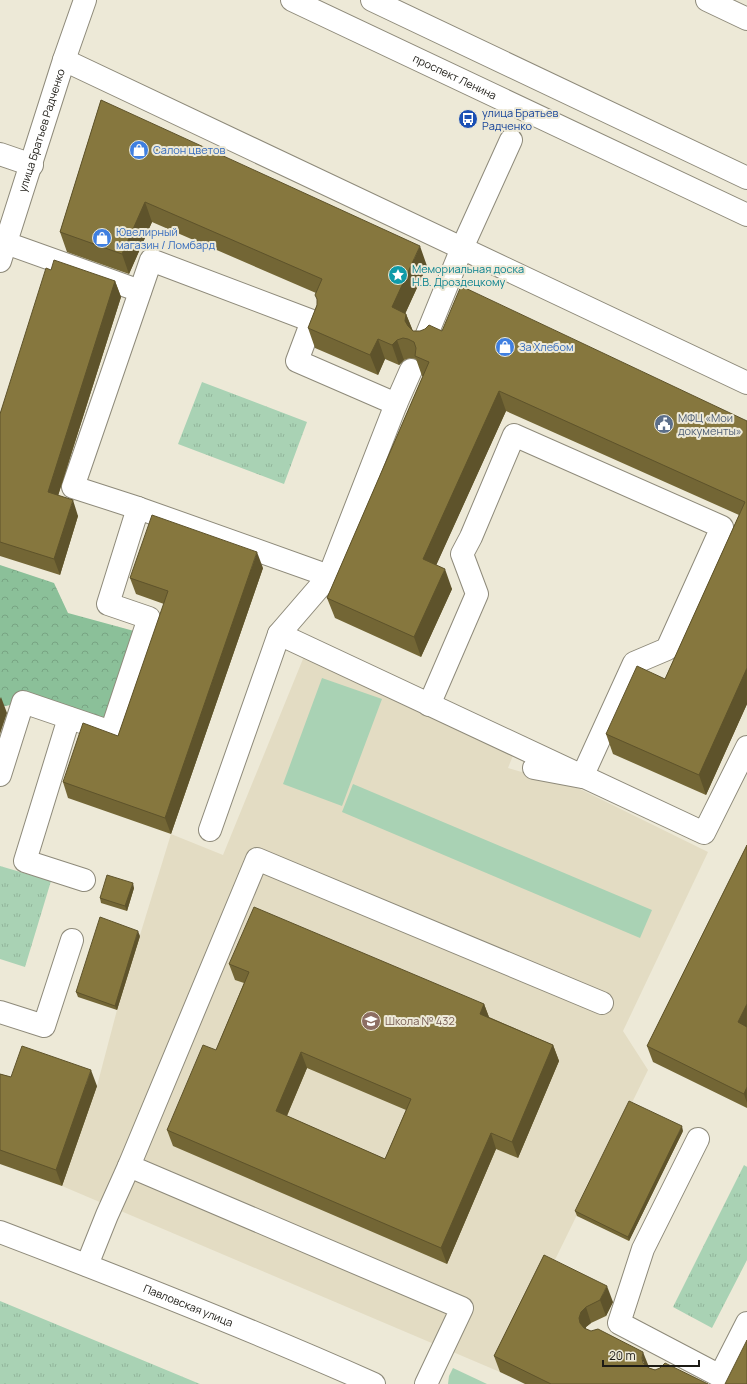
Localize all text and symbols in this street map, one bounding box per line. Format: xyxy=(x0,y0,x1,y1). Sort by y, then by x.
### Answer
street label: проспект Ленина xyxy=(411,50,499,103)
street label: улица Братьев Радченко xyxy=(14,66,68,194)
place label: улица Братьев Радченко xyxy=(482,105,558,133)
bus stop icon: улица Братьев Радченко xyxy=(457,108,479,130)
shop icon: Салон цветов xyxy=(128,139,150,161)
place label: Салон цветов xyxy=(153,142,226,157)
place label: Ювелирный магазин / Ломбард xyxy=(116,224,216,252)
shop icon: Ювелирный магазин / Ломбард xyxy=(91,227,113,249)
place label: Мемориальная доска Н.В. Дроздецкому xyxy=(412,261,524,289)
place icon: Мемориальная доска Н.В. Дроздецкому xyxy=(387,264,409,286)
shop icon: За Хлебом xyxy=(494,336,516,358)
place label: За Хлебом xyxy=(519,339,574,354)
place label: МФЦ «Мои документы» xyxy=(678,410,742,438)
public building icon: МФЦ «Мои документы» xyxy=(653,413,675,435)
school or university icon: Школа № 432 xyxy=(360,1010,382,1032)
place label: Школа № 432 xyxy=(385,1013,455,1028)
street label: Павловская улица xyxy=(141,1280,235,1330)
scale bar xyxy=(603,1342,699,1368)
text: 20 m xyxy=(609,1347,636,1364)

